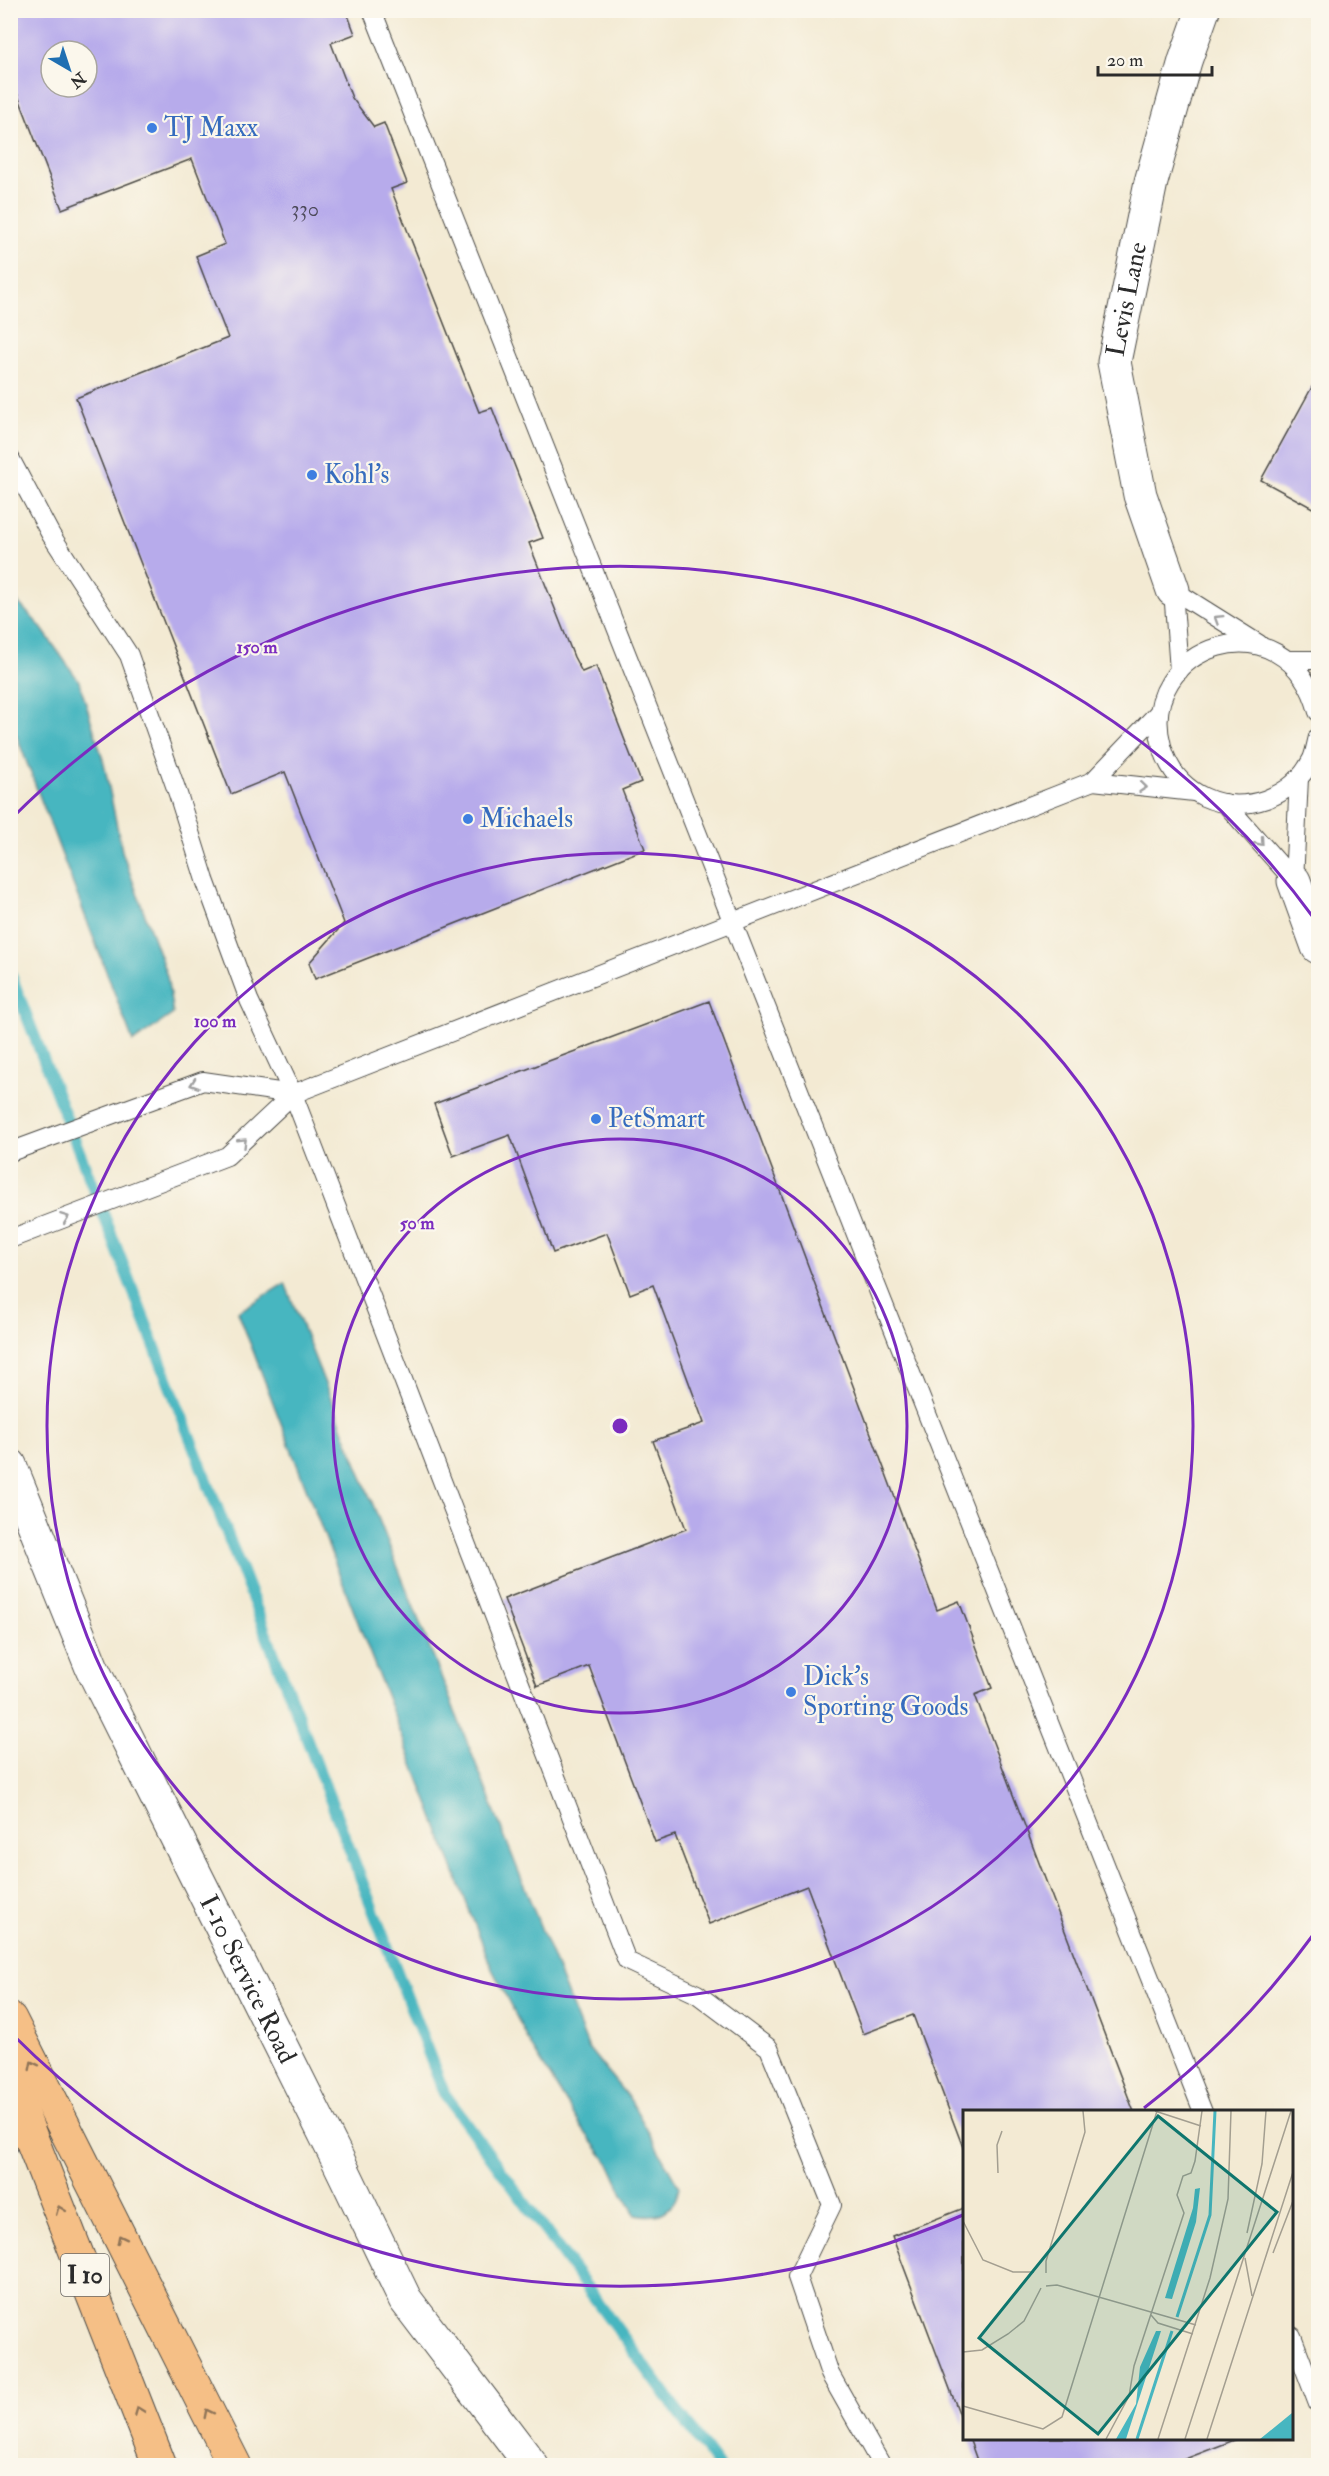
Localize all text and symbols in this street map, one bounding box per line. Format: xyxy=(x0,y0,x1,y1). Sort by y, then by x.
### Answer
north arrow xyxy=(39,39,99,99)
scale bar xyxy=(1098,39,1212,77)
text: 20 m xyxy=(1107,49,1143,72)
text: N xyxy=(65,67,90,93)
place label: TJ Maxx xyxy=(164,112,259,144)
marker: TJ Maxx xyxy=(145,121,159,135)
house number: 330 xyxy=(291,195,319,223)
street label: Levis Lane xyxy=(1100,239,1154,359)
place label: Kohl's xyxy=(324,459,390,491)
marker: Kohl's xyxy=(305,468,319,482)
one-way arrow xyxy=(1214,614,1224,626)
text: 150 m xyxy=(236,636,279,659)
one-way arrow xyxy=(1139,780,1148,793)
place label: Michaels xyxy=(480,803,573,835)
marker: Michaels xyxy=(461,812,475,826)
one-way arrow xyxy=(1253,835,1264,846)
text: 100 m xyxy=(194,1010,237,1033)
one-way arrow xyxy=(189,1077,199,1090)
place label: PetSmart xyxy=(608,1103,705,1135)
marker: PetSmart xyxy=(589,1112,603,1126)
one-way arrow xyxy=(236,1138,247,1149)
text: 50 m xyxy=(400,1212,435,1235)
one-way arrow xyxy=(59,1213,70,1225)
centre of rings xyxy=(610,1416,630,1436)
place label: Dick's Sporting Goods xyxy=(803,1661,969,1724)
marker: Dick's Sporting Goods xyxy=(784,1685,798,1699)
street label: I-10 Service Road xyxy=(192,1890,303,2069)
one-way arrow xyxy=(29,2060,41,2071)
inset map xyxy=(963,2110,1293,2440)
one-way arrow xyxy=(55,2205,67,2216)
one-way arrow xyxy=(116,2234,128,2245)
road number: I 10 xyxy=(61,2254,109,2296)
one-way arrow xyxy=(134,2406,146,2417)
one-way arrow xyxy=(204,2409,216,2420)

